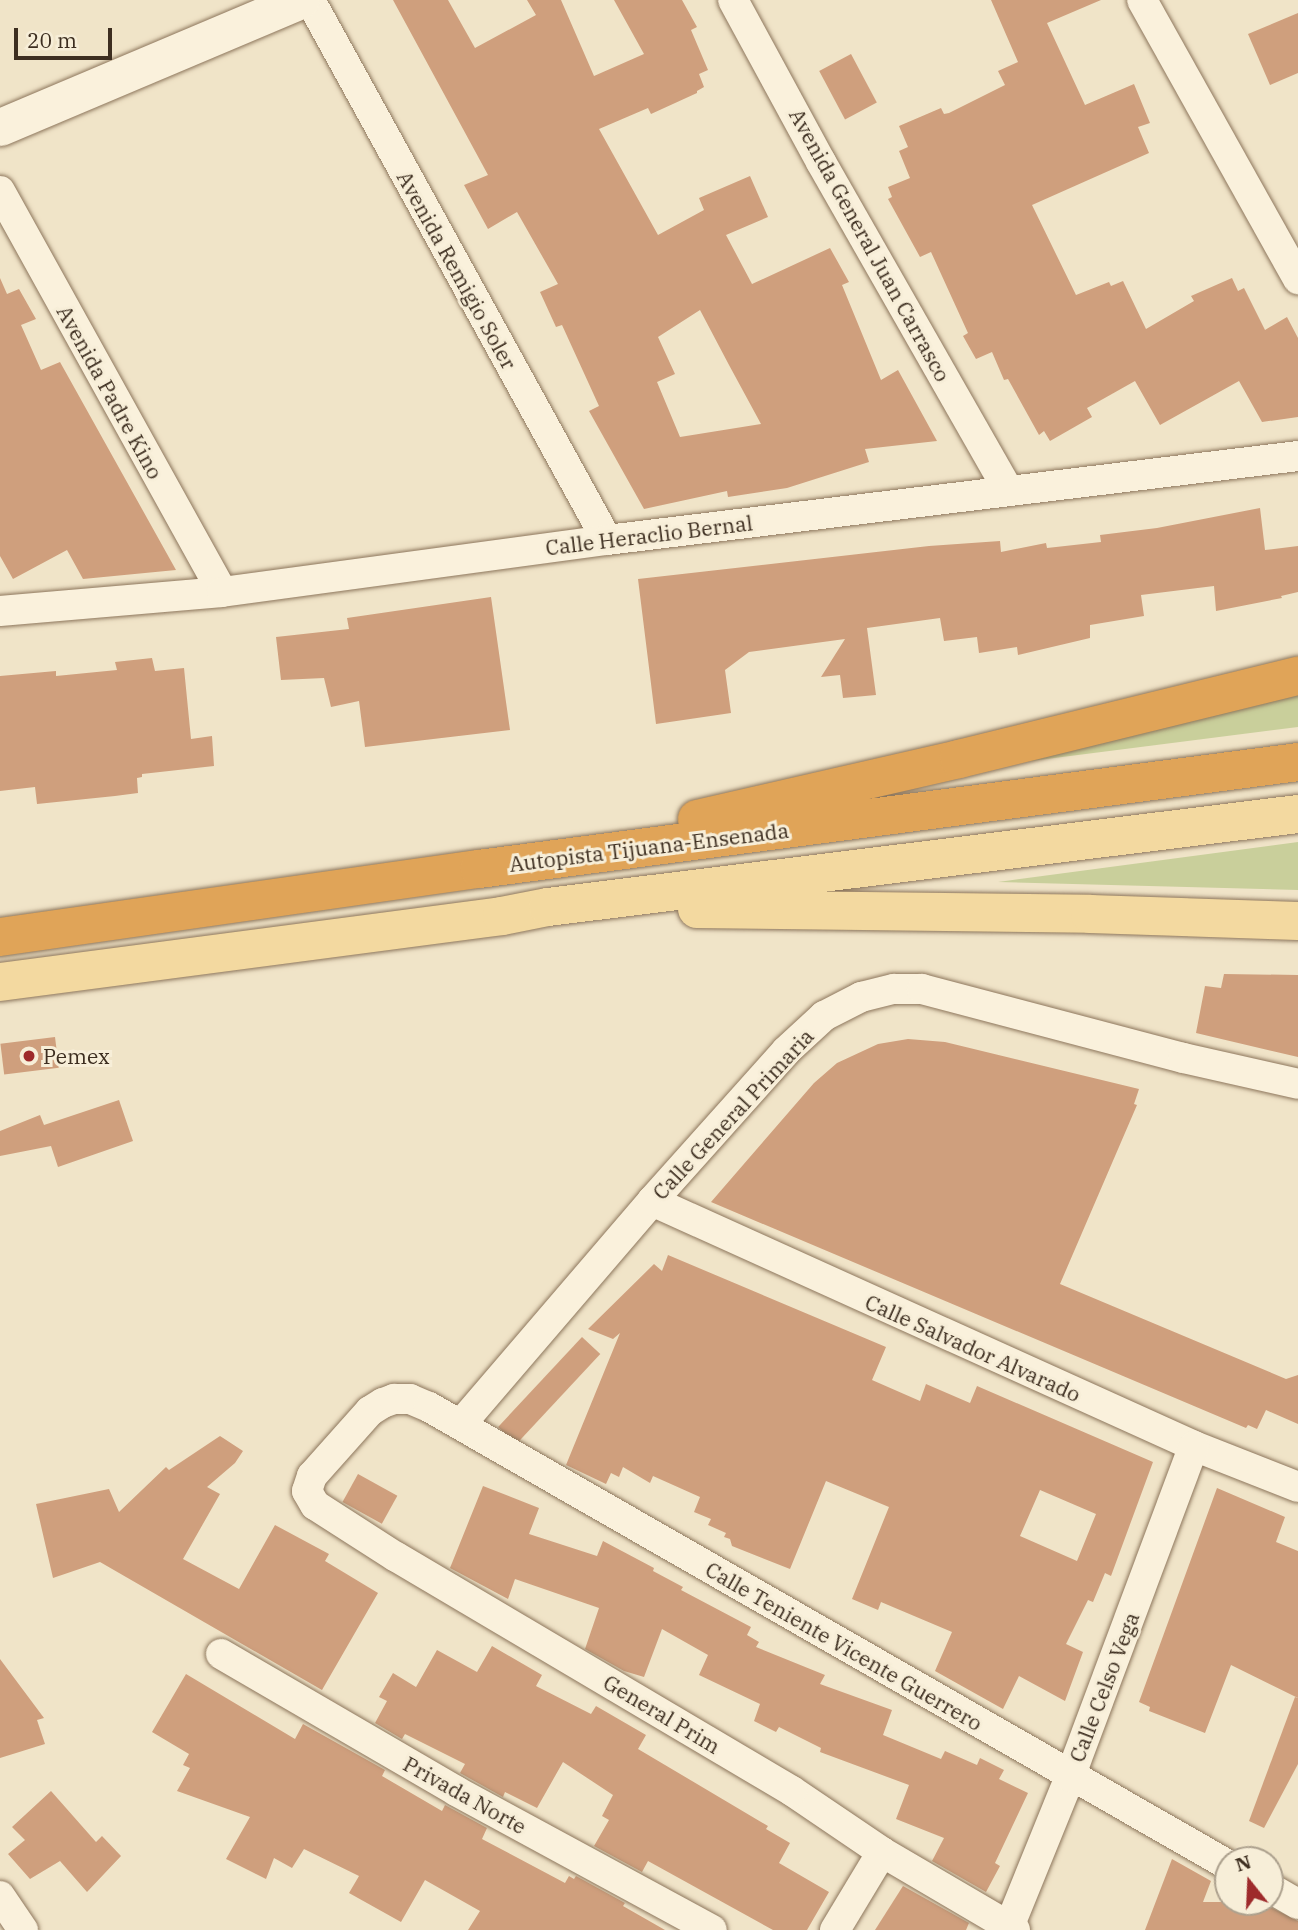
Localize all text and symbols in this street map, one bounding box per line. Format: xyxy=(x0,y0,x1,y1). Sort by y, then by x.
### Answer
scale bar xyxy=(18,14,116,58)
text: 20 m xyxy=(27,26,77,54)
street label: Avenida General Juan Carrasco xyxy=(784,104,956,386)
street label: Avenida Remigio Soler xyxy=(392,166,522,374)
street label: Avenida Padre Kino xyxy=(52,301,168,483)
street label: Calle Heraclio Bernal xyxy=(544,510,754,560)
street label: Autopista Tijuana-Ensenada xyxy=(508,817,790,877)
street label: Calle General Primaria xyxy=(647,1023,819,1205)
place label: Pemex xyxy=(43,1043,110,1069)
marker: Pemex xyxy=(21,1048,37,1064)
street label: Calle Salvador Alvarado xyxy=(861,1289,1085,1407)
street label: Calle Teniente Vicente Guerrero xyxy=(701,1556,987,1736)
street label: Calle Celso Vega xyxy=(1064,1609,1144,1765)
street label: General Prim xyxy=(599,1669,725,1759)
street label: Privada Norte xyxy=(399,1751,531,1839)
north arrow xyxy=(1214,1846,1284,1916)
text: N xyxy=(1232,1849,1254,1877)

